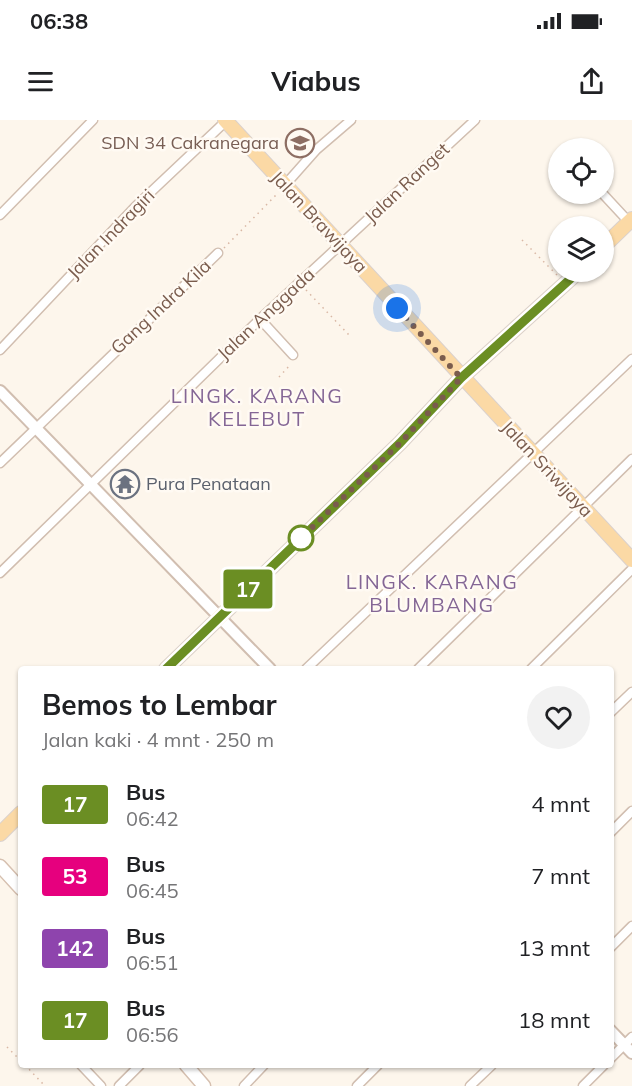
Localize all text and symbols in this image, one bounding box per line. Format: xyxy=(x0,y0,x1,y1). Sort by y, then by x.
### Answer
text: 06:38 xyxy=(30,7,88,35)
text: Viabus xyxy=(271,64,361,98)
icon: menu xyxy=(24,65,57,98)
icon: share xyxy=(575,65,608,98)
school or university icon: SDN 34 Cakranegara xyxy=(284,127,316,159)
place label: SDN 34 Cakranegara xyxy=(101,131,279,154)
street label: Jalan Ranget xyxy=(359,137,454,228)
map controls xyxy=(548,138,614,282)
button: locate xyxy=(548,138,614,204)
street label: Jalan Brawijaya xyxy=(266,166,373,278)
street label: Jalan Indragiri xyxy=(62,184,159,283)
button: layers xyxy=(548,216,614,282)
street label: Gang Indra Kila xyxy=(106,254,216,359)
street label: Jalan Anggada xyxy=(212,263,319,365)
your location xyxy=(382,293,412,323)
district label: LINGK. KARANG KELEBUT xyxy=(171,383,343,431)
street label: Jalan Sriwijaya xyxy=(497,415,598,522)
temple icon: Pura Penataan xyxy=(109,468,141,500)
place label: Pura Penataan xyxy=(146,472,271,495)
unlabelled marker xyxy=(288,525,314,551)
district label: LINGK. KARANG BLUMBANG xyxy=(346,569,518,617)
line badge: 17 xyxy=(221,570,275,608)
text: 17 xyxy=(235,576,261,602)
button: heart xyxy=(527,686,590,749)
text: Bemos to Lembar xyxy=(42,687,277,722)
text: Jalan kaki · 4 mnt · 250 m xyxy=(42,727,274,752)
text: Bus xyxy=(126,778,165,806)
text: 4 mnt xyxy=(531,790,590,818)
text: 17 xyxy=(62,791,88,817)
text: 06:42 xyxy=(126,806,179,831)
text: Bus xyxy=(126,850,165,878)
text: 7 mnt xyxy=(531,862,590,890)
text: 53 xyxy=(62,863,88,889)
text: 06:45 xyxy=(126,878,179,903)
text: Bus xyxy=(126,922,165,950)
text: 13 mnt xyxy=(518,934,590,962)
text: 142 xyxy=(56,935,94,961)
text: 06:51 xyxy=(126,950,179,975)
text: Bus xyxy=(126,994,165,1022)
text: 18 mnt xyxy=(518,1006,590,1034)
text: 17 xyxy=(62,1007,88,1033)
text: 06:56 xyxy=(126,1022,179,1047)

